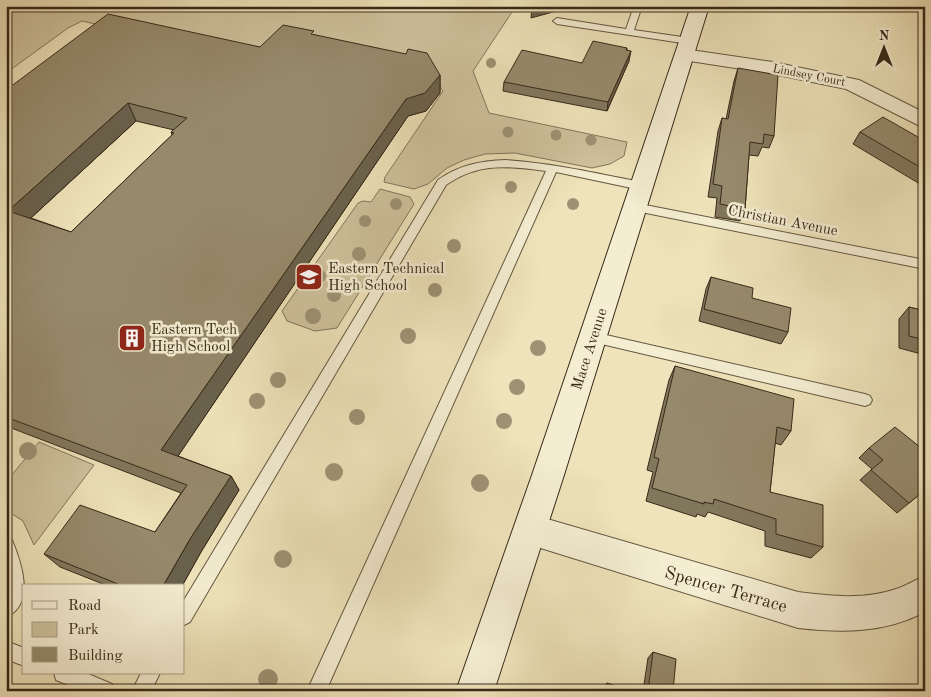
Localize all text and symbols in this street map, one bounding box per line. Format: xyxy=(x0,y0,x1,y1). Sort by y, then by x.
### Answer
north arrow xyxy=(858,22,908,72)
text: N xyxy=(879,29,890,43)
street label: Lindsey Court xyxy=(771,63,846,89)
street label: Christian Avenue xyxy=(727,203,839,239)
school or university icon: Eastern Technical High School xyxy=(294,262,324,292)
place label: Eastern Technical High School xyxy=(328,262,444,294)
street label: Mace Avenue xyxy=(570,307,611,392)
building icon: Eastern Tech High School xyxy=(117,323,147,353)
place label: Eastern Tech High School xyxy=(151,323,237,355)
street label: Spencer Terrace xyxy=(662,564,789,616)
legend xyxy=(22,584,185,674)
text: Road xyxy=(68,599,102,614)
text: Park xyxy=(68,623,99,638)
text: Building xyxy=(68,649,123,664)

